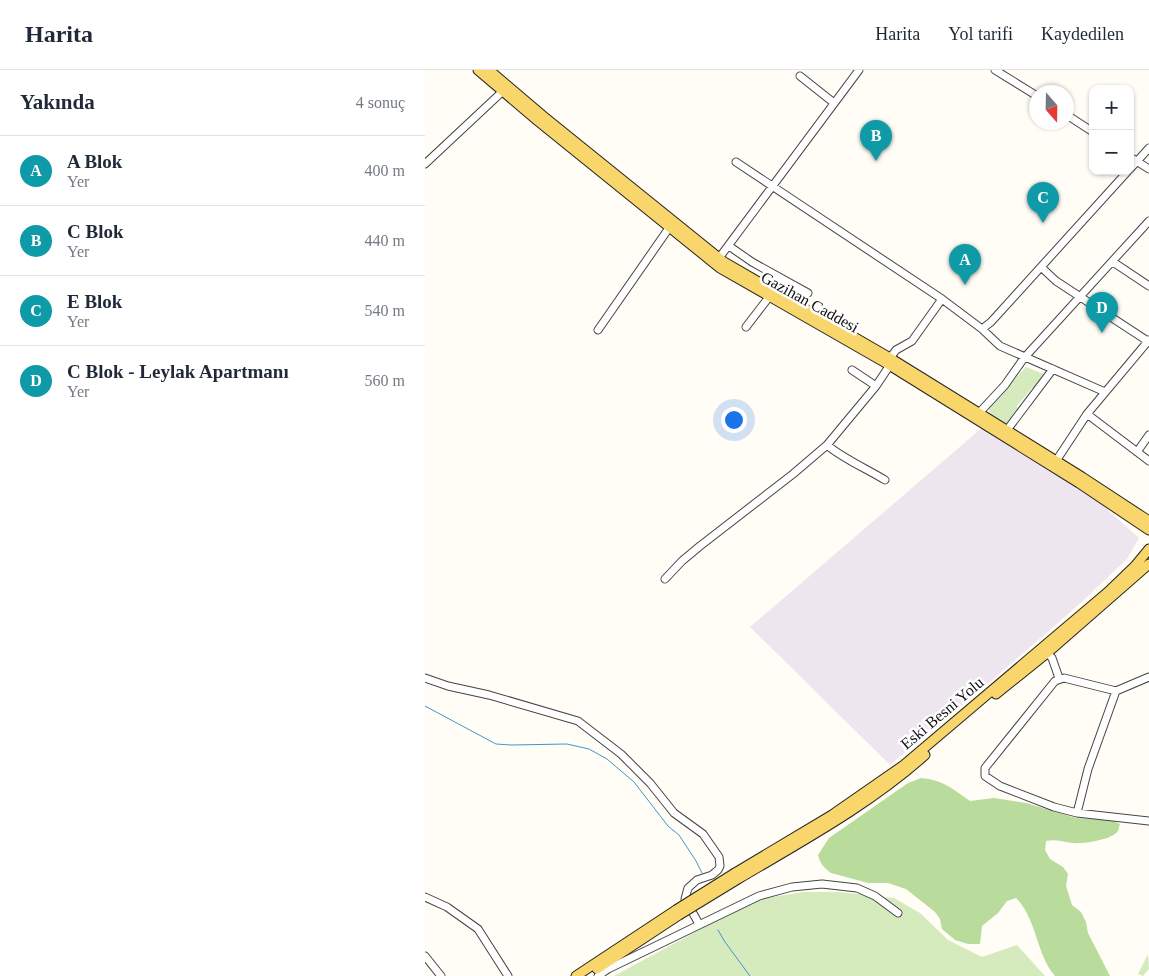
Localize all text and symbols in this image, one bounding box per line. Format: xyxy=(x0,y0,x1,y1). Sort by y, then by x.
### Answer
text: Harita xyxy=(25,21,93,47)
text: Harita xyxy=(875,24,920,44)
text: Yol tarifi xyxy=(948,24,1013,44)
text: Kaydedilen xyxy=(1041,24,1124,44)
north arrow xyxy=(1029,85,1074,130)
map controls xyxy=(1089,85,1134,175)
button: + xyxy=(1089,85,1134,130)
text: Yakında xyxy=(20,90,95,114)
text: 4 sonuç xyxy=(356,94,405,111)
pin: B xyxy=(860,120,892,161)
button: − xyxy=(1089,130,1134,175)
text: A Blok xyxy=(67,151,122,172)
text: A xyxy=(30,162,42,179)
text: 400 m xyxy=(365,162,405,179)
text: Yer xyxy=(67,173,89,190)
pin: C xyxy=(1027,182,1059,223)
text: C Blok xyxy=(67,221,124,242)
text: B xyxy=(31,232,41,249)
text: 440 m xyxy=(365,232,405,249)
text: Yer xyxy=(67,243,89,260)
pin: A xyxy=(949,244,981,285)
street label: Gazihan Caddesi xyxy=(758,268,862,336)
text: E Blok xyxy=(67,291,122,312)
pin: D xyxy=(1086,292,1118,333)
text: C xyxy=(30,302,42,319)
text: 540 m xyxy=(365,302,405,319)
text: Yer xyxy=(67,313,89,330)
text: C Blok - Leylak Apartmanı xyxy=(67,361,289,382)
text: D xyxy=(30,372,42,389)
text: 560 m xyxy=(365,372,405,389)
text: Yer xyxy=(67,383,89,400)
your location xyxy=(721,407,747,433)
street label: Eski Besni Yolu xyxy=(897,673,987,753)

